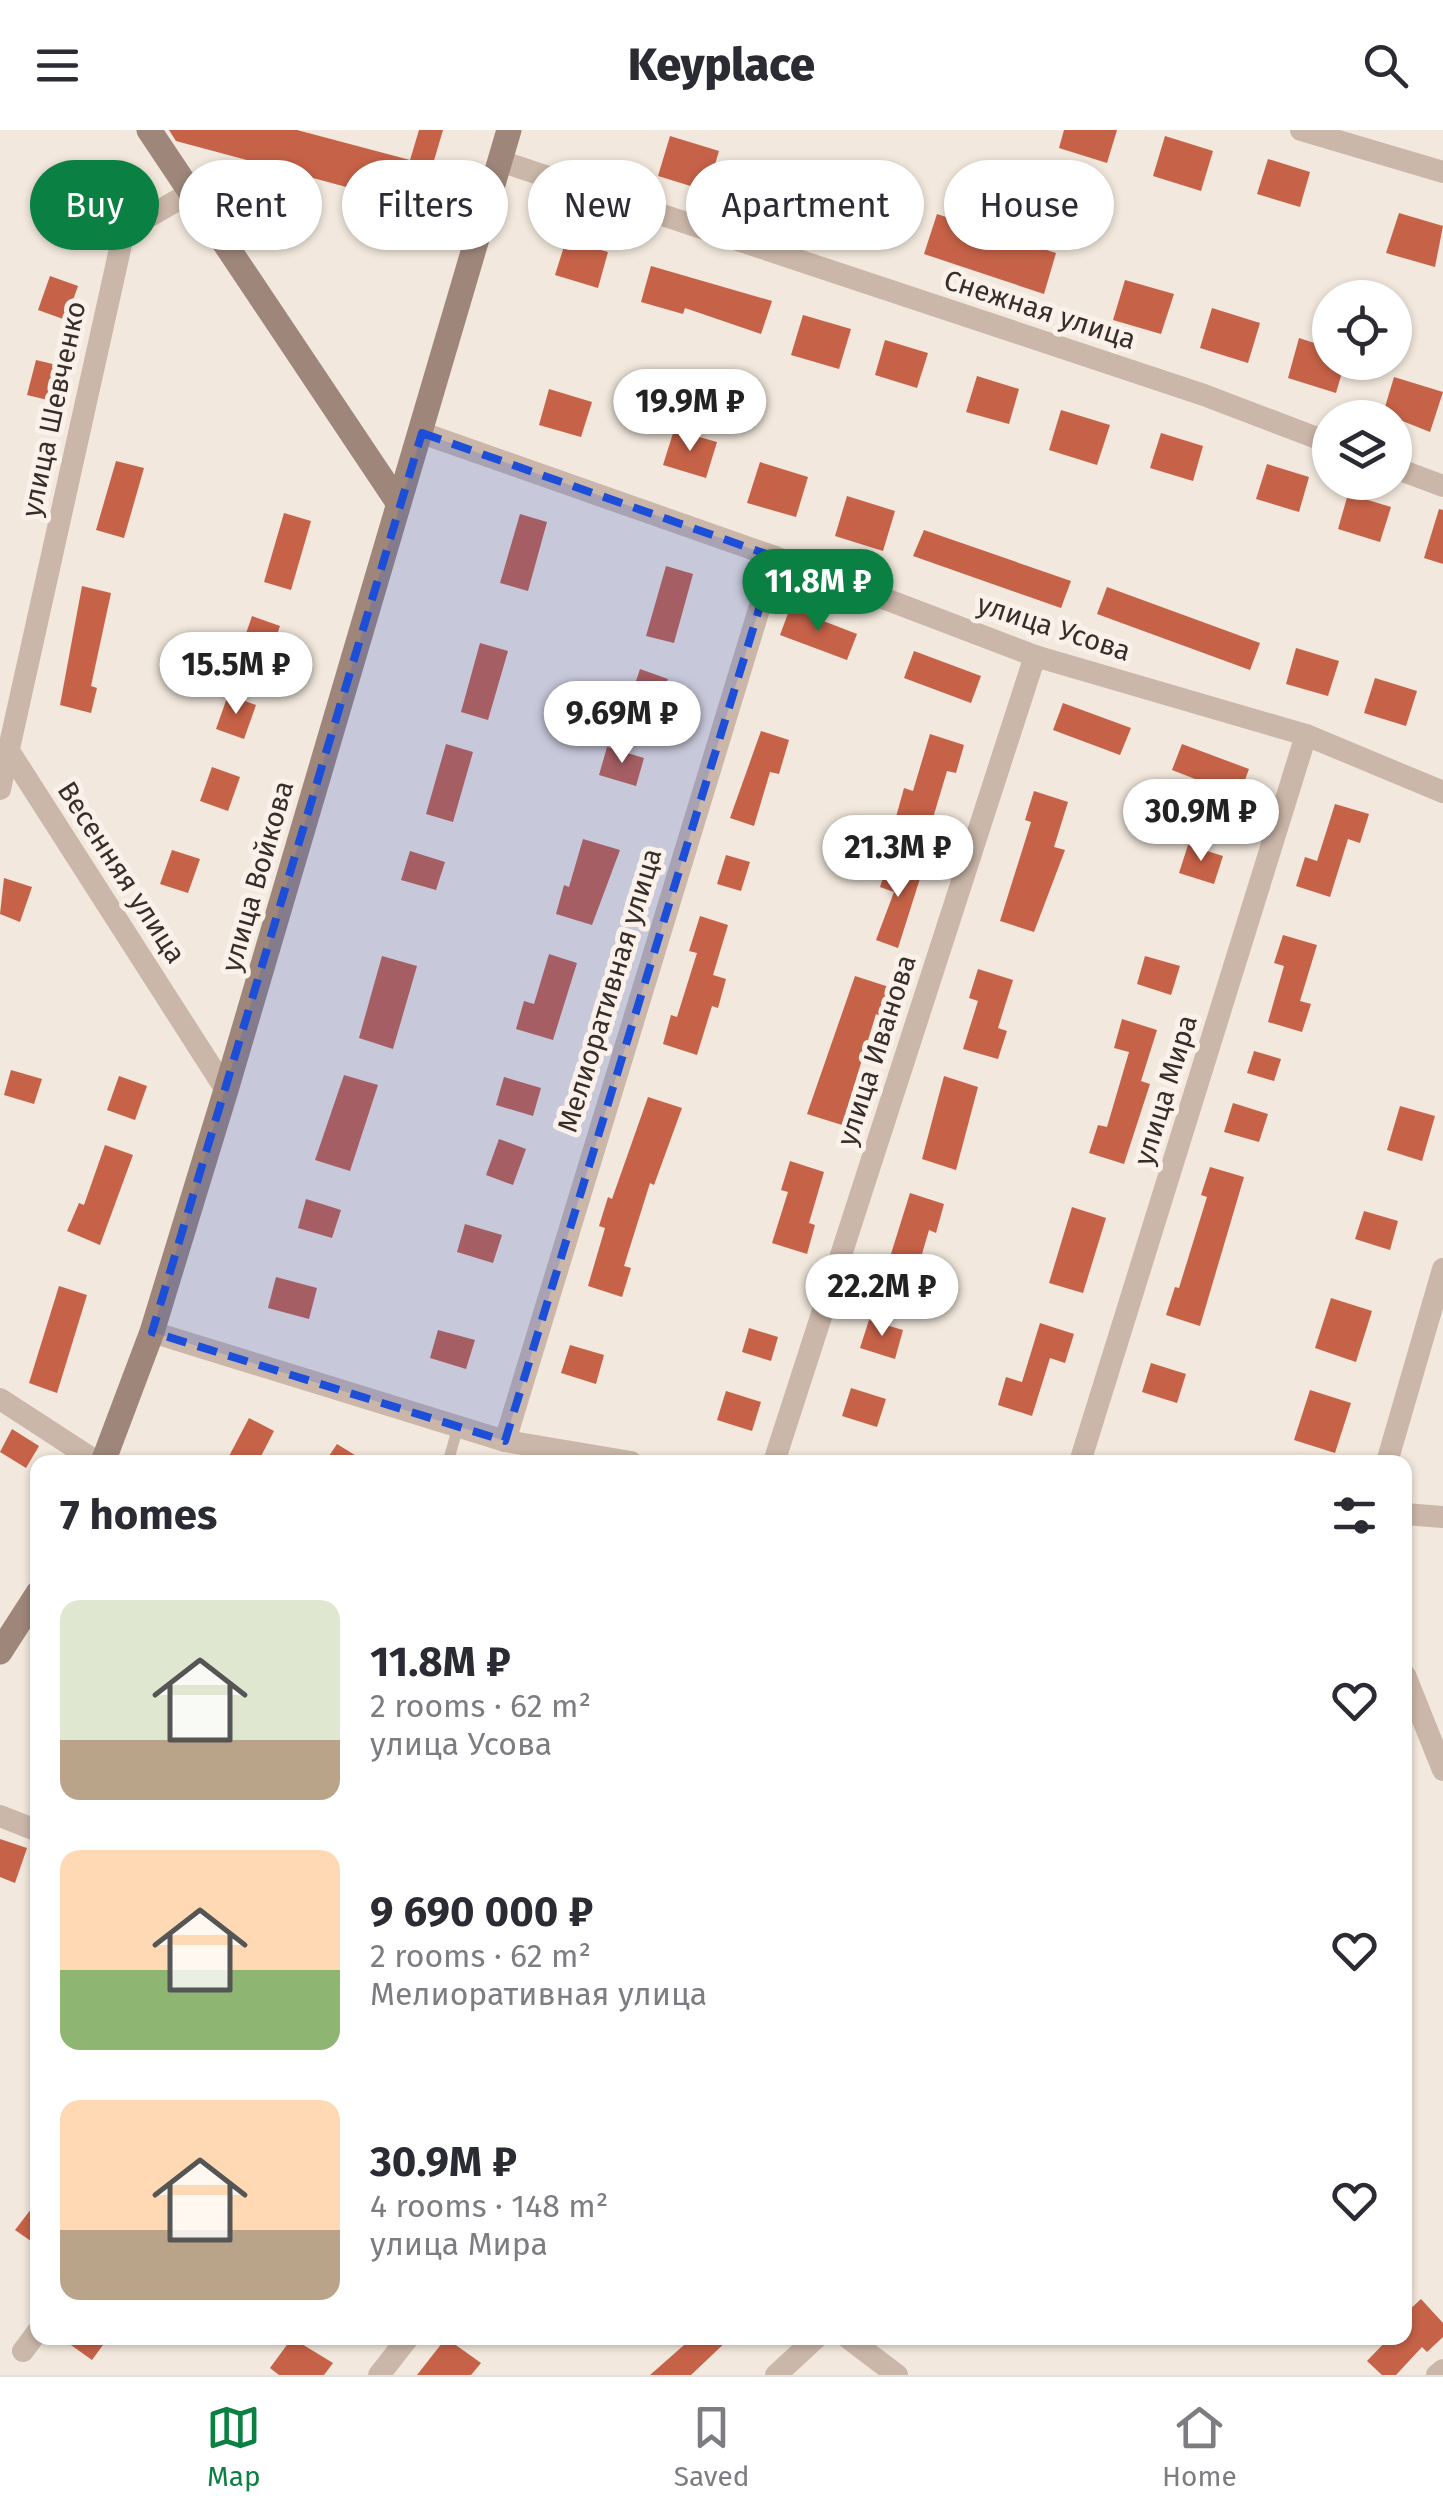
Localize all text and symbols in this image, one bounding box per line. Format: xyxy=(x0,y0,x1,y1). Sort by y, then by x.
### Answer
icon: menu xyxy=(30,38,85,93)
text: Keyplace xyxy=(628,38,815,92)
icon: search xyxy=(1358,38,1413,93)
chip: Buy xyxy=(30,160,159,250)
chip: Rent xyxy=(179,160,322,250)
chip: Filters xyxy=(342,160,508,250)
chip: New xyxy=(528,160,666,250)
chip: Apartment xyxy=(686,160,924,250)
chip: House xyxy=(944,160,1114,250)
street label: Снежная улица xyxy=(940,263,1140,356)
map controls xyxy=(1312,280,1412,500)
button: locate xyxy=(1312,280,1412,380)
street label: улица Шевченко xyxy=(14,298,92,520)
pin: 19.9M ₽ xyxy=(598,369,782,454)
text: 19.9M ₽ xyxy=(635,382,745,420)
button: layers xyxy=(1312,400,1412,500)
pin: 11.8M ₽ xyxy=(726,549,910,634)
text: 11.8M ₽ xyxy=(764,562,872,600)
street label: улица Усова xyxy=(973,587,1135,668)
pin: 15.5M ₽ xyxy=(144,632,328,717)
text: 15.5M ₽ xyxy=(182,645,290,683)
pin: 9.69M ₽ xyxy=(530,681,714,766)
text: 9.69M ₽ xyxy=(566,694,678,732)
street label: Весенняя улица xyxy=(51,775,193,969)
street label: улица Войкова xyxy=(214,777,300,975)
pin: 30.9M ₽ xyxy=(1109,779,1293,864)
text: 30.9M ₽ xyxy=(1145,792,1257,830)
pin: 21.3M ₽ xyxy=(806,815,990,900)
text: 21.3M ₽ xyxy=(844,828,952,866)
street label: Мелиоративная улица xyxy=(551,844,668,1136)
street label: улица Иванова xyxy=(830,950,923,1150)
street label: улица Мира xyxy=(1127,1011,1204,1169)
pin: 22.2M ₽ xyxy=(790,1254,974,1339)
text: 22.2M ₽ xyxy=(827,1267,937,1305)
icon: filters xyxy=(1327,1488,1382,1543)
text: 7 homes xyxy=(60,1490,217,1540)
text: 11.8M ₽ xyxy=(370,1637,511,1687)
icon: home xyxy=(140,1640,260,1760)
icon: heart xyxy=(1327,1673,1382,1728)
text: 2 rooms · 62 m² xyxy=(370,1687,591,1725)
text: улица Усова xyxy=(370,1725,552,1763)
text: 9 690 000 ₽ xyxy=(370,1887,593,1937)
icon: home xyxy=(140,1890,260,2010)
icon: heart xyxy=(1327,1923,1382,1978)
text: 2 rooms · 62 m² xyxy=(370,1937,591,1975)
text: Мелиоративная улица xyxy=(370,1975,707,2013)
text: 30.9M ₽ xyxy=(370,2137,517,2187)
icon: home xyxy=(140,2140,260,2260)
icon: heart xyxy=(1327,2173,1382,2228)
text: 4 rooms · 148 m² xyxy=(370,2187,608,2225)
text: улица Мира xyxy=(370,2225,548,2263)
tab: Map xyxy=(206,2400,261,2493)
tab: Saved xyxy=(674,2400,750,2493)
tab: Home xyxy=(1162,2400,1237,2493)

